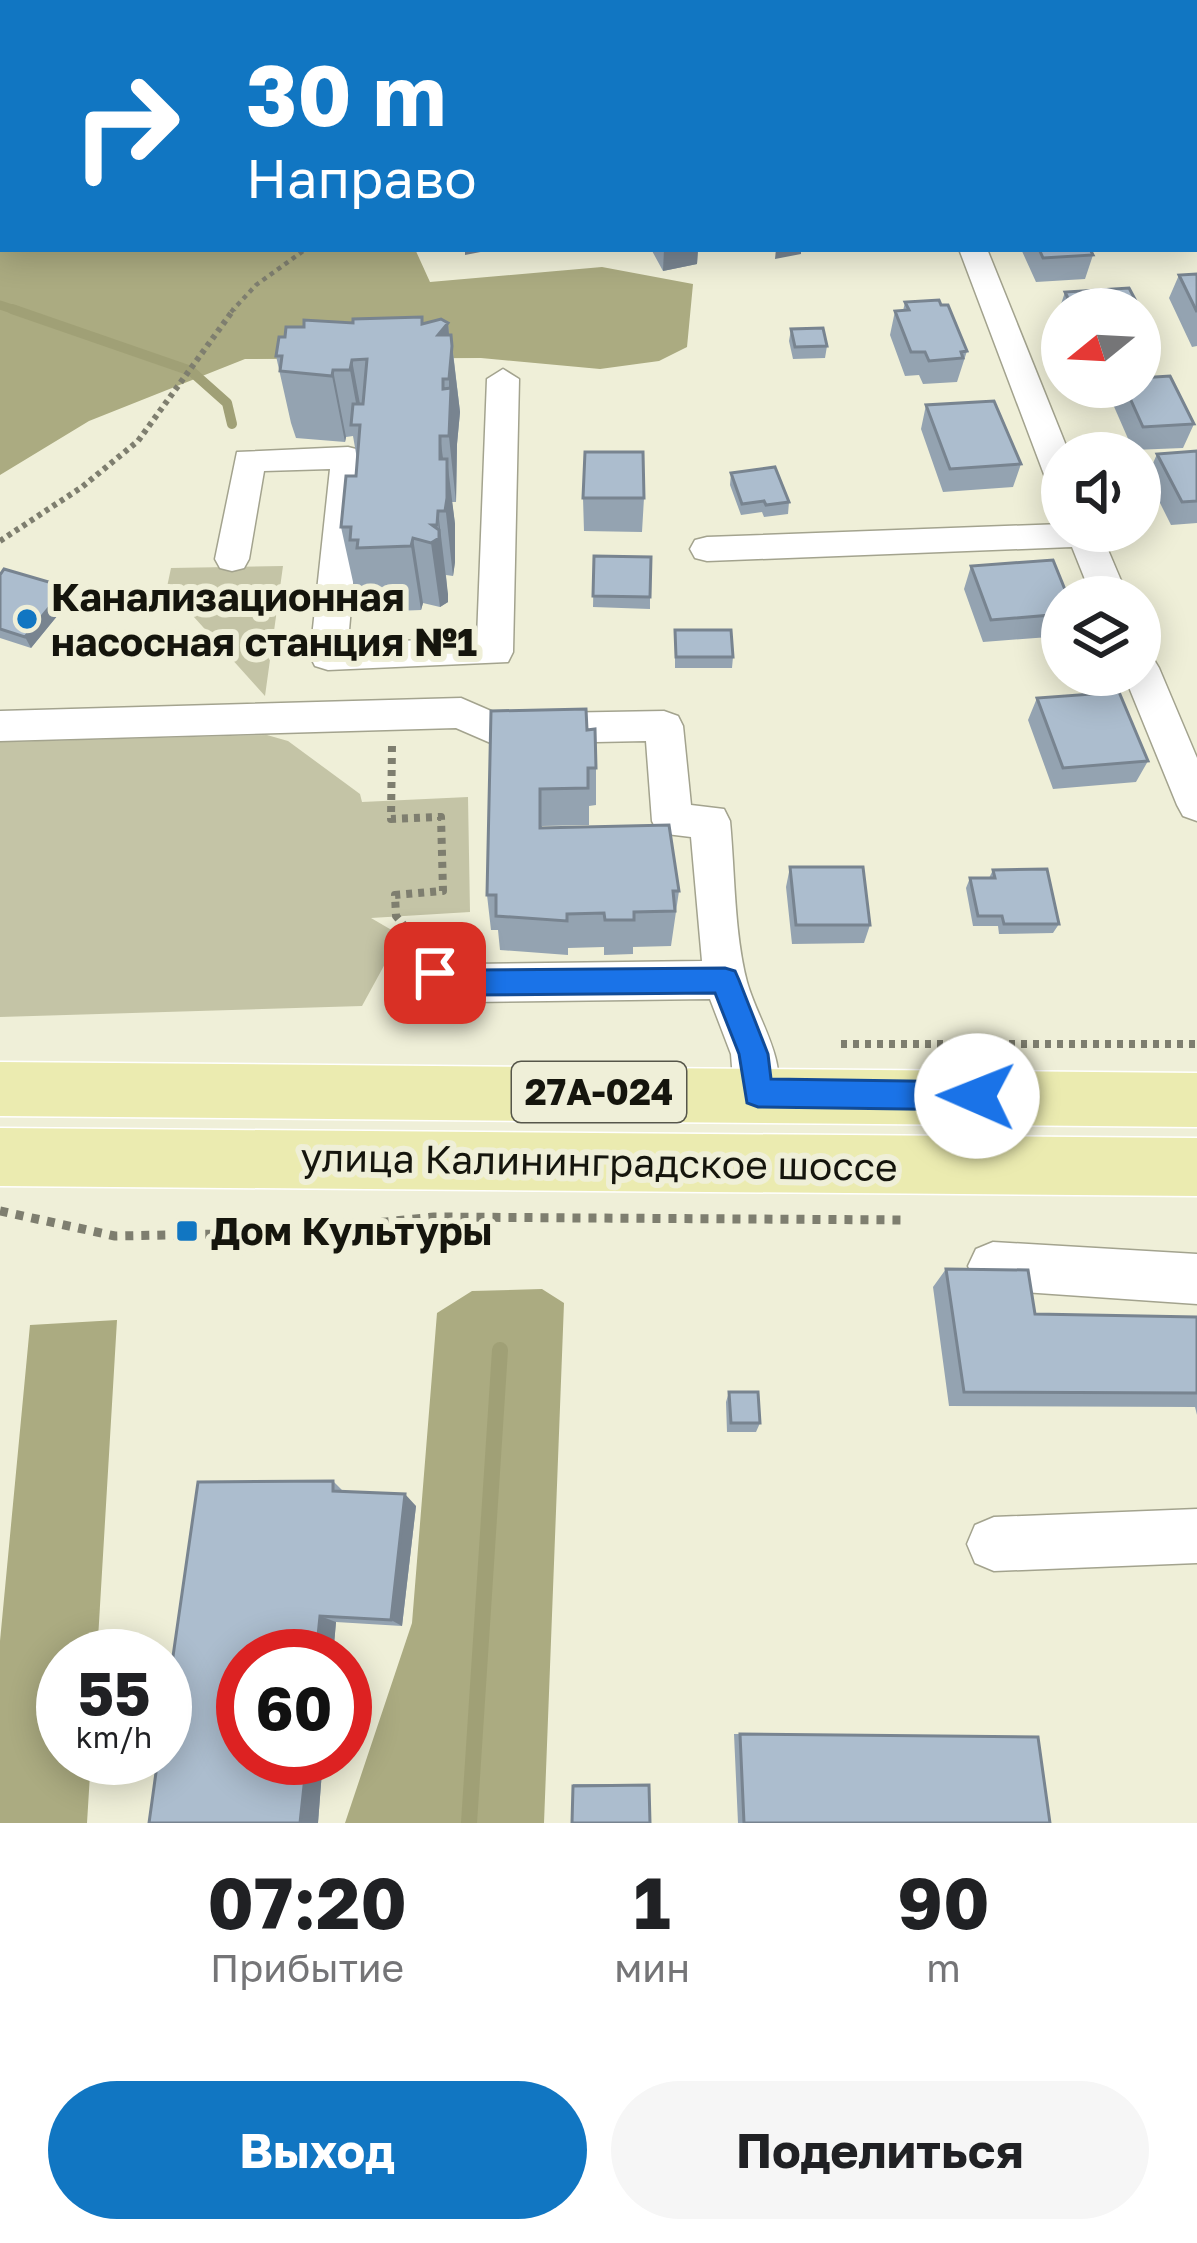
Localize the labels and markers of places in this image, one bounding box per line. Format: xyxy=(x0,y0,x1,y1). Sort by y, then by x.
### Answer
place label: Канализационная насосная станция №1 xyxy=(51,573,477,665)
marker: Канализационная насосная станция №1 xyxy=(14,606,40,632)
pin xyxy=(384,922,486,1024)
place label: Дом Культуры xyxy=(211,1207,492,1254)
marker: Дом Культуры xyxy=(174,1218,200,1244)

